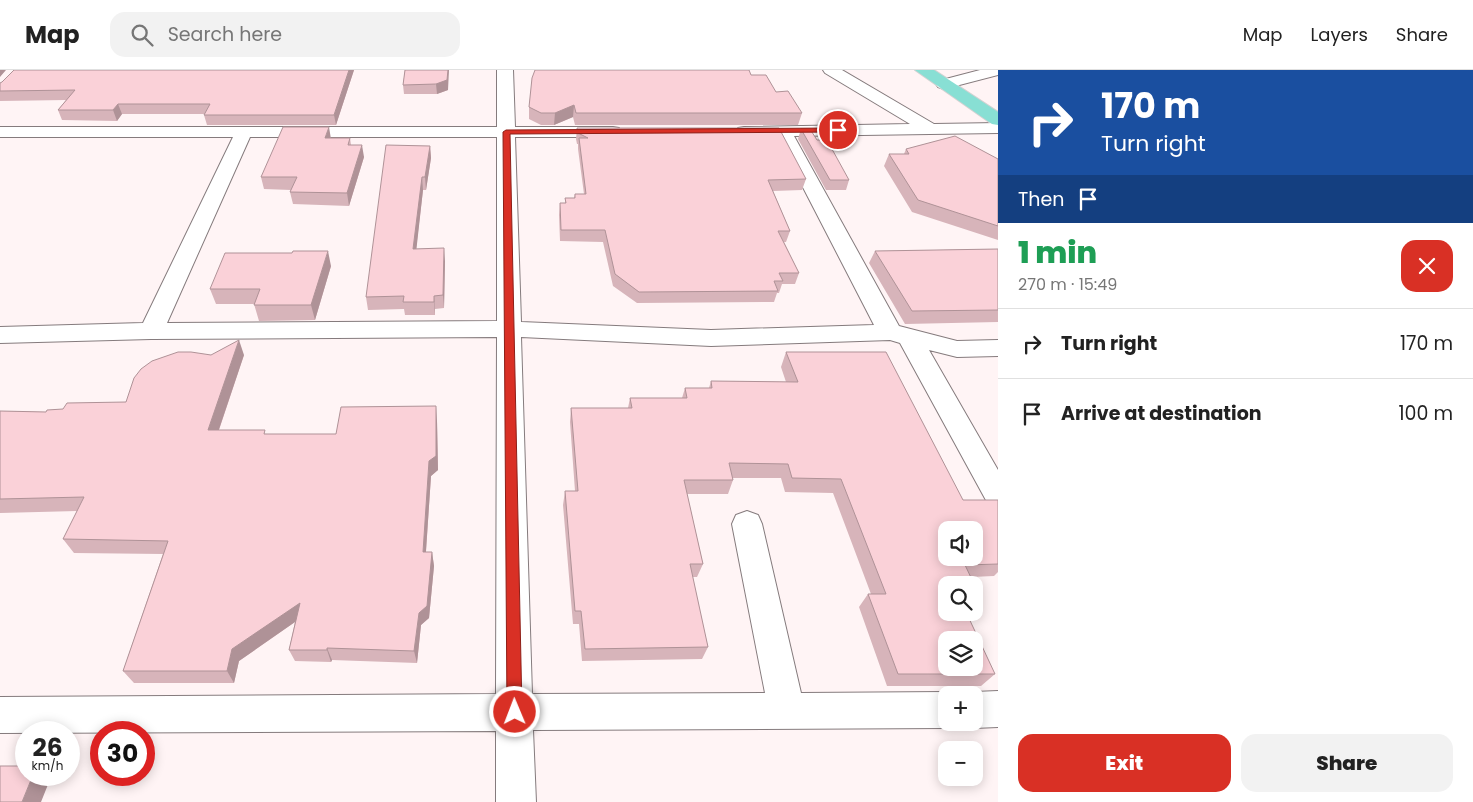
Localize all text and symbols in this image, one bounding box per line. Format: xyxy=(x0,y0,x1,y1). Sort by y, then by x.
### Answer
search box xyxy=(110,12,460,57)
text: Map xyxy=(25,18,80,51)
icon: search xyxy=(128,21,156,49)
text: Search here xyxy=(168,21,282,48)
text: Map xyxy=(1243,22,1283,47)
text: Layers xyxy=(1311,22,1368,47)
text: Share xyxy=(1396,22,1448,47)
text: 170 m xyxy=(1101,81,1200,130)
icon: right xyxy=(1018,90,1083,155)
pin xyxy=(817,109,859,151)
icon: arrive xyxy=(824,116,852,144)
text: Turn right xyxy=(1101,128,1206,159)
icon: arrive xyxy=(1074,185,1102,213)
text: Then xyxy=(1018,186,1064,213)
text: 1 min xyxy=(1018,231,1097,274)
button: close xyxy=(1401,240,1453,292)
text: 270 m · 15:49 xyxy=(1018,273,1117,296)
icon: right xyxy=(1018,330,1046,358)
text: Turn right xyxy=(1061,330,1157,357)
text: 170 m xyxy=(1400,330,1453,357)
icon: arrive xyxy=(1018,400,1046,428)
text: Arrive at destination xyxy=(1061,400,1262,427)
text: 100 m xyxy=(1398,400,1453,427)
map controls xyxy=(938,521,983,786)
button: sound xyxy=(938,521,983,566)
button: search xyxy=(938,576,983,621)
button: layers xyxy=(938,631,983,676)
position arrow xyxy=(488,685,540,737)
button: + xyxy=(938,686,983,731)
speed limit sign: 30 xyxy=(90,721,155,786)
text: 26 xyxy=(32,730,63,765)
button: Exit xyxy=(1018,734,1231,792)
button: Share xyxy=(1241,734,1453,792)
button: − xyxy=(938,741,983,786)
text: km/h xyxy=(32,757,63,774)

